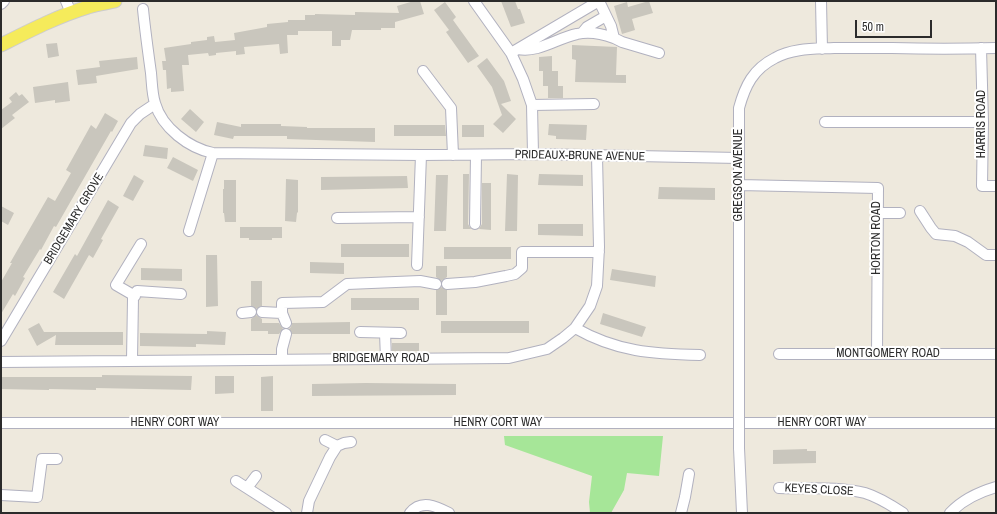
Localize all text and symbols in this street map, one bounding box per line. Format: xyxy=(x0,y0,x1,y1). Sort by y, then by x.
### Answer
scale bar xyxy=(857,12,934,38)
text: 50 m xyxy=(862,19,884,35)
street label: HARRIS ROAD xyxy=(975,90,989,158)
street label: GREGSON AVENUE xyxy=(732,129,746,221)
street label: PRIDEAUX-BRUNE AVENUE xyxy=(515,148,645,164)
street label: BRIDGEMARY GROVE xyxy=(41,171,107,267)
street label: HORTON ROAD xyxy=(870,201,884,275)
street label: MONTGOMERY ROAD xyxy=(836,347,940,361)
street label: BRIDGEMARY ROAD xyxy=(332,352,430,366)
street label: HENRY CORT WAY xyxy=(131,416,219,430)
street label: HENRY CORT WAY xyxy=(454,416,542,430)
street label: HENRY CORT WAY xyxy=(778,416,866,430)
street label: KEYES CLOSE xyxy=(784,481,854,499)

